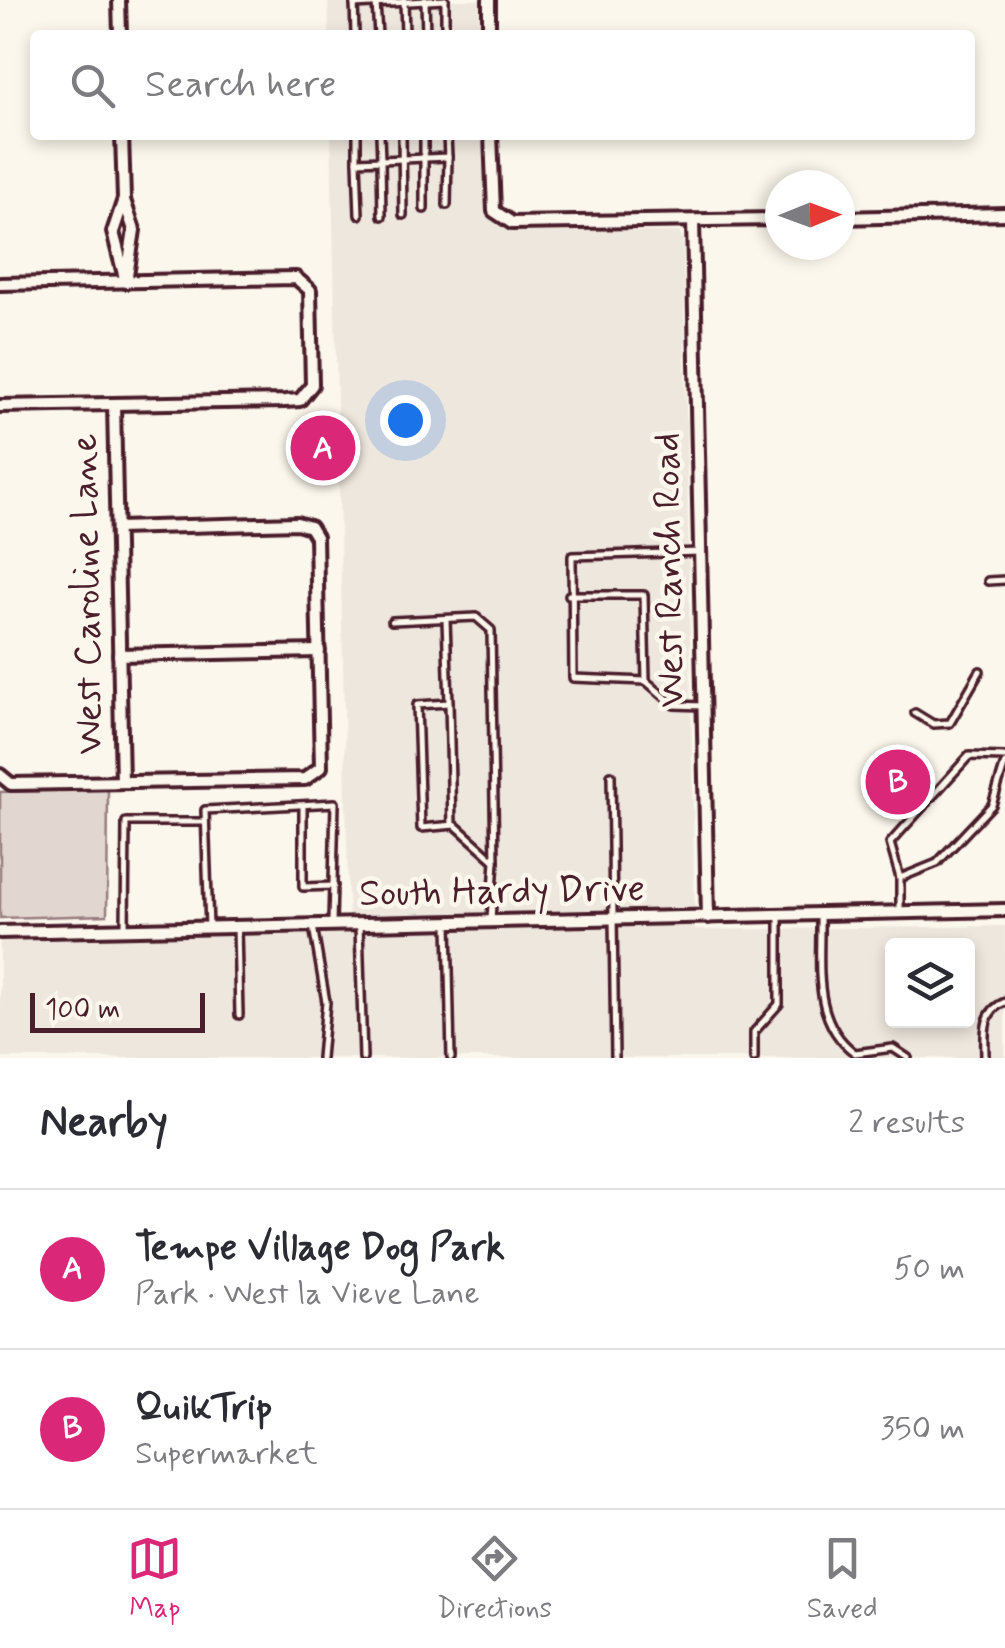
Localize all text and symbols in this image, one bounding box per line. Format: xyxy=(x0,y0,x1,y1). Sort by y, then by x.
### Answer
search box xyxy=(30,30,975,140)
icon: search xyxy=(65,58,120,113)
text: Search here xyxy=(145,61,336,110)
north arrow xyxy=(765,170,855,260)
your location xyxy=(380,395,431,446)
pin: A xyxy=(290,410,356,486)
street label: West Ranch Road xyxy=(643,432,697,708)
street label: West Caroline Lane xyxy=(61,433,115,755)
pin: B xyxy=(866,744,930,820)
street label: South Hardy Drive xyxy=(359,865,645,919)
map controls xyxy=(885,938,975,1028)
button: layers xyxy=(885,938,975,1028)
scale bar xyxy=(30,988,205,1032)
text: 100 m xyxy=(45,992,120,1029)
text: Nearby xyxy=(40,1096,168,1151)
text: 2 results xyxy=(848,1102,965,1144)
text: Tempe Village Dog Park xyxy=(135,1224,505,1273)
text: A xyxy=(62,1248,83,1290)
text: 50 m xyxy=(893,1248,965,1290)
text: Park · West la Vieve Lane xyxy=(135,1273,479,1315)
text: QuikTrip xyxy=(135,1384,272,1433)
text: B xyxy=(62,1408,83,1450)
text: 350 m xyxy=(880,1408,965,1450)
text: Supermarket xyxy=(135,1433,318,1475)
tab: Map xyxy=(127,1531,182,1628)
tab: Directions xyxy=(437,1531,552,1628)
tab: Saved xyxy=(807,1531,878,1628)

